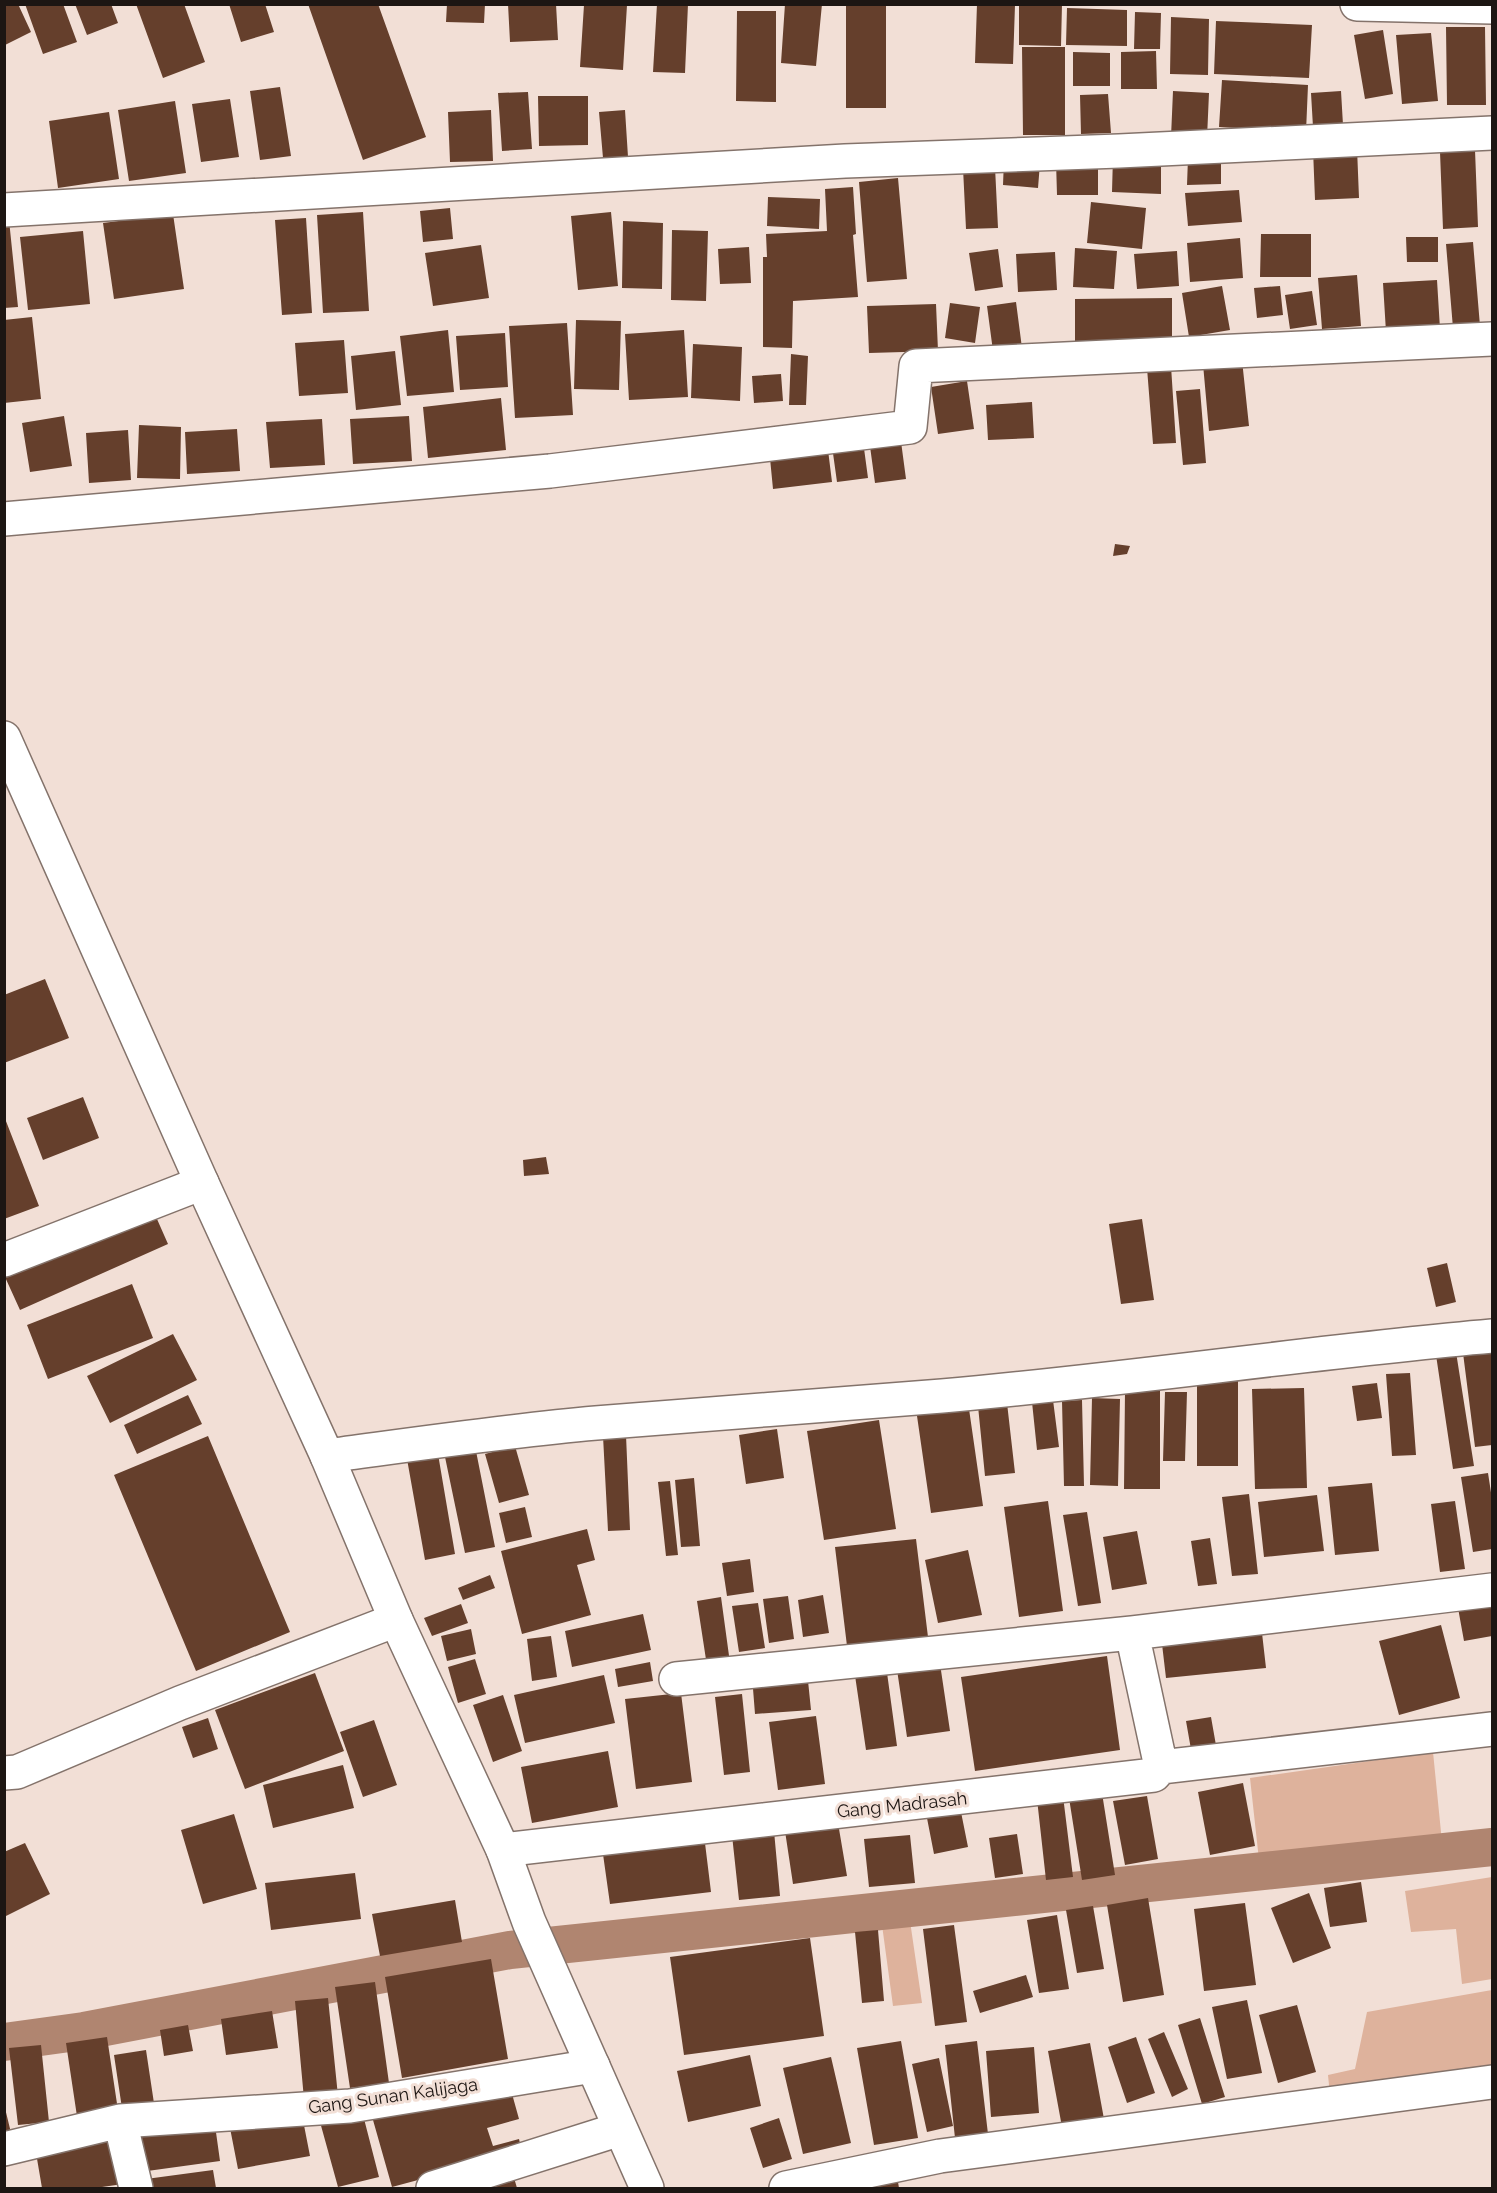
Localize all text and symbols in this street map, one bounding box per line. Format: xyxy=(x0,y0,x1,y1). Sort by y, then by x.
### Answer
street label: Gang Madrasah xyxy=(836,1787,968,1822)
street label: Gang Sunan Kalijaga xyxy=(307,2073,479,2118)

